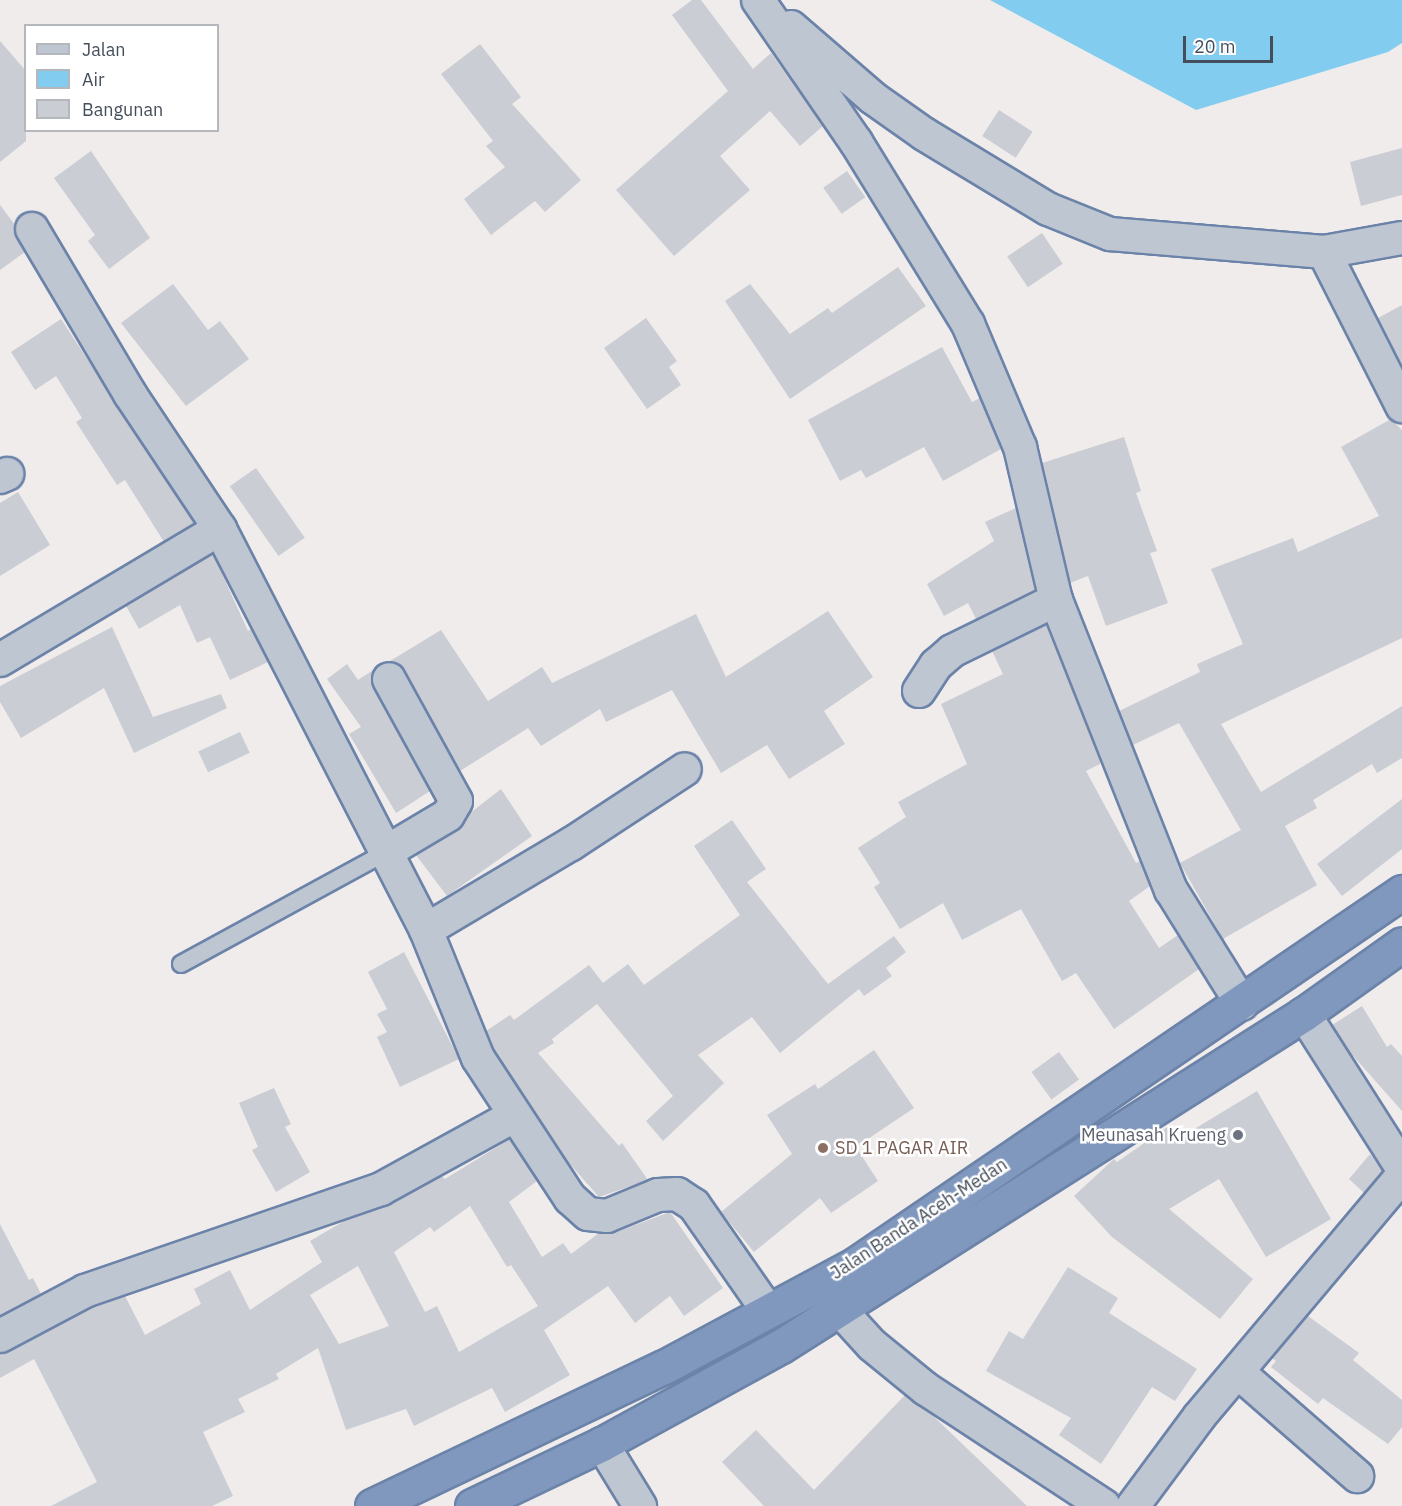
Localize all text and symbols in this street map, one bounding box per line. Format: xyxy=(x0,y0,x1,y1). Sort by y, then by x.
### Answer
legend xyxy=(24,24,219,132)
scale bar xyxy=(1186,24,1276,62)
text: 20 m xyxy=(1194,35,1236,58)
text: Jalan xyxy=(82,38,126,61)
text: Air xyxy=(82,68,105,91)
text: Bangunan xyxy=(82,98,163,121)
place label: Meunasah Krueng xyxy=(1081,1124,1226,1146)
marker: Meunasah Krueng xyxy=(1231,1128,1245,1142)
place label: SD 1 PAGAR AIR xyxy=(835,1137,968,1159)
marker: SD 1 PAGAR AIR xyxy=(816,1141,830,1155)
street label: Jalan Banda Aceh-Medan xyxy=(827,1154,1011,1284)

